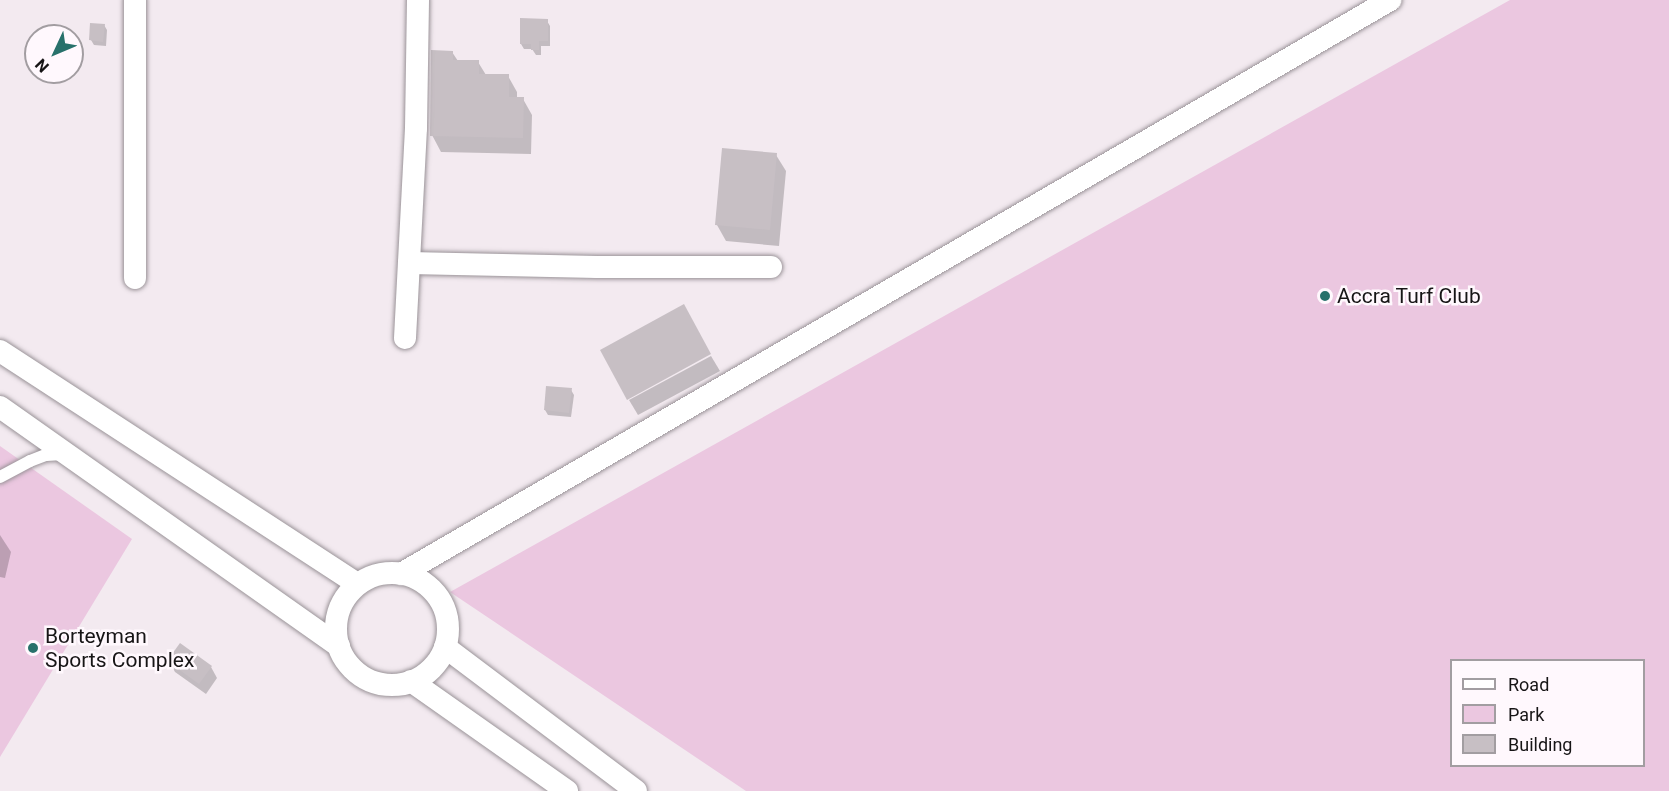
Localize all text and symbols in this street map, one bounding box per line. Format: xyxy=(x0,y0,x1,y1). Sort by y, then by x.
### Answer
north arrow xyxy=(24,24,84,84)
text: N xyxy=(31,55,53,76)
place label: Accra Turf Club xyxy=(1337,283,1481,309)
marker: Accra Turf Club xyxy=(1318,289,1332,303)
place label: Borteyman Sports Complex xyxy=(45,623,194,673)
marker: Borteyman Sports Complex xyxy=(26,641,40,655)
legend xyxy=(1450,659,1645,767)
text: Road xyxy=(1508,674,1549,695)
text: Park xyxy=(1508,704,1544,725)
text: Building xyxy=(1508,734,1572,755)

